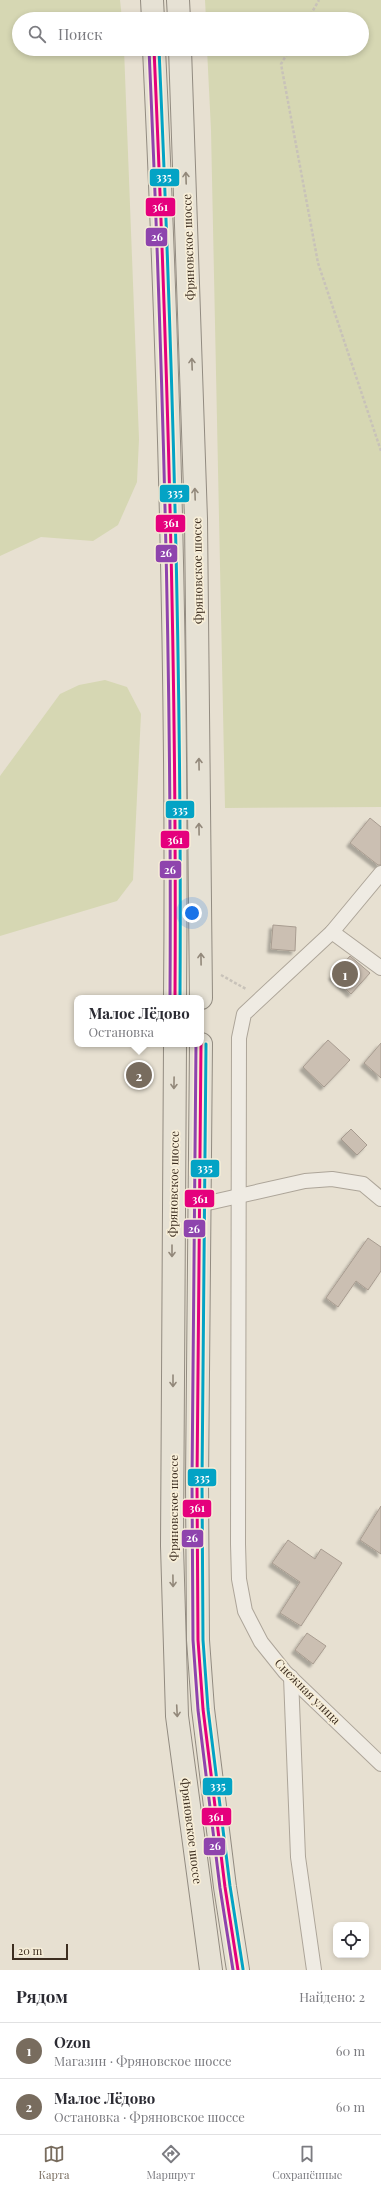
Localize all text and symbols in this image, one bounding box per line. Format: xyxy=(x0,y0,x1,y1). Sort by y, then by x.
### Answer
search box xyxy=(12,12,369,56)
icon: search xyxy=(26,23,48,45)
text: Поиск xyxy=(58,24,103,44)
line badge: 335 xyxy=(149,168,180,187)
text: 335 xyxy=(156,169,172,184)
one-way arrow xyxy=(182,172,190,185)
street label: Фряновское шоссе xyxy=(178,194,198,300)
line badge: 361 xyxy=(145,197,176,217)
text: 361 xyxy=(152,199,168,214)
line badge: 26 xyxy=(145,227,168,247)
text: 26 xyxy=(151,229,163,244)
one-way arrow xyxy=(188,358,195,371)
line badge: 335 xyxy=(159,484,190,503)
text: 335 xyxy=(167,485,183,500)
one-way arrow xyxy=(192,488,199,501)
line badge: 361 xyxy=(155,514,186,533)
text: 361 xyxy=(163,515,179,530)
street label: Фряновское шоссе xyxy=(188,518,206,624)
line badge: 26 xyxy=(155,544,178,563)
text: 26 xyxy=(160,545,172,560)
one-way arrow xyxy=(195,758,203,771)
line badge: 335 xyxy=(165,800,195,819)
text: 335 xyxy=(172,802,188,817)
one-way arrow xyxy=(196,823,203,836)
line badge: 361 xyxy=(160,830,190,849)
text: 361 xyxy=(167,832,183,847)
line badge: 26 xyxy=(159,860,182,879)
text: 26 xyxy=(164,862,176,877)
your location xyxy=(182,903,202,923)
one-way arrow xyxy=(197,953,205,966)
pin: 1 xyxy=(332,959,358,989)
popup xyxy=(74,995,204,1047)
text: Малое Лёдово xyxy=(88,1003,190,1023)
text: Остановка xyxy=(88,1023,154,1040)
pin: 2 xyxy=(126,1060,152,1090)
one-way arrow xyxy=(170,1076,178,1089)
street label: Фряновское шоссе xyxy=(164,1131,182,1237)
line badge: 335 xyxy=(190,1159,220,1178)
text: 335 xyxy=(197,1160,213,1175)
line badge: 361 xyxy=(184,1189,215,1208)
text: 361 xyxy=(192,1191,208,1206)
line badge: 26 xyxy=(183,1219,206,1238)
text: 26 xyxy=(188,1221,200,1236)
one-way arrow xyxy=(168,1244,176,1257)
one-way arrow xyxy=(169,1374,177,1387)
street label: Фряновское шоссе xyxy=(165,1455,181,1561)
line badge: 335 xyxy=(187,1468,217,1487)
text: 335 xyxy=(194,1470,210,1485)
line badge: 361 xyxy=(182,1499,212,1518)
text: 361 xyxy=(189,1500,205,1515)
line badge: 26 xyxy=(181,1529,204,1548)
text: 26 xyxy=(186,1530,198,1545)
one-way arrow xyxy=(169,1574,177,1587)
street label: Снежная улица xyxy=(272,1655,344,1727)
one-way arrow xyxy=(173,1704,180,1717)
street label: Фряновское шоссе xyxy=(178,1777,206,1885)
line badge: 335 xyxy=(202,1777,233,1796)
text: 335 xyxy=(210,1778,226,1793)
line badge: 361 xyxy=(201,1807,232,1826)
text: 361 xyxy=(208,1809,224,1824)
line badge: 26 xyxy=(203,1837,226,1856)
text: 26 xyxy=(209,1838,221,1853)
map controls xyxy=(333,1922,369,1958)
button: locate xyxy=(333,1922,369,1958)
scale bar xyxy=(12,1942,68,1961)
text: 20 m xyxy=(18,1943,42,1958)
text: Рядом xyxy=(16,1985,68,2007)
text: Найдено: 2 xyxy=(299,1988,365,2005)
text: Ozon xyxy=(54,2032,91,2052)
text: 1 xyxy=(27,2042,31,2059)
text: 60 m xyxy=(336,2042,365,2059)
text: Магазин · Фряновское шоссе xyxy=(54,2052,232,2069)
text: Малое Лёдово xyxy=(54,2088,155,2108)
text: 2 xyxy=(26,2098,32,2115)
text: 60 m xyxy=(336,2098,365,2115)
text: Остановка · Фряновское шоссе xyxy=(54,2108,245,2125)
tab: Карта xyxy=(39,2143,69,2182)
tab: Маршрут xyxy=(147,2143,195,2182)
tab: Сохранённые xyxy=(272,2143,342,2182)

